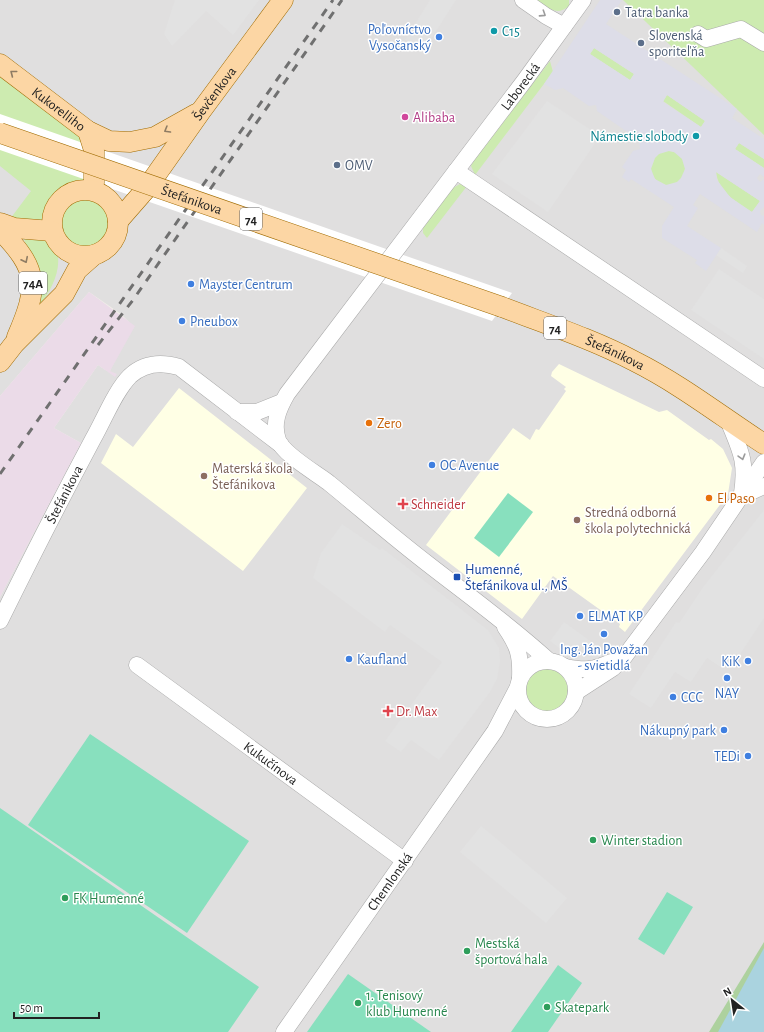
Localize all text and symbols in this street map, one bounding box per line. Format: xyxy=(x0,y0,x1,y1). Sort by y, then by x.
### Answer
place label: Tatra banka xyxy=(625,6,689,20)
marker: Tatra banka xyxy=(612,7,622,17)
one-way arrow xyxy=(539,9,546,17)
place label: Poľovníctvo Vysočanský xyxy=(368,23,431,53)
place label: C15 xyxy=(502,25,520,39)
marker: C15 xyxy=(489,26,499,36)
place label: Slovenská sporiteľňa xyxy=(649,29,705,59)
marker: Poľovníctvo Vysočanský xyxy=(434,32,444,42)
marker: Slovenská sporiteľňa xyxy=(636,38,646,48)
street label: Laborecká xyxy=(499,60,543,113)
street label: Ševčenkova xyxy=(189,64,239,123)
one-way arrow xyxy=(10,71,17,78)
street label: Kukorelliho xyxy=(29,85,88,134)
place label: Alibaba xyxy=(413,111,456,125)
marker: Alibaba xyxy=(400,112,410,122)
one-way arrow xyxy=(164,126,171,133)
place label: Námestie slobody xyxy=(590,130,688,144)
marker: Námestie slobody xyxy=(691,131,701,141)
place label: OMV xyxy=(345,159,373,173)
marker: OMV xyxy=(332,160,342,170)
street label: Štefánikova xyxy=(159,182,224,218)
road number: 74 xyxy=(240,208,262,230)
one-way arrow xyxy=(20,255,27,263)
road number: 74A xyxy=(19,272,47,294)
place label: Mayster Centrum xyxy=(199,278,293,292)
marker: Mayster Centrum xyxy=(186,279,196,289)
place label: Pneubox xyxy=(190,315,238,329)
marker: Pneubox xyxy=(177,316,187,326)
road number: 74 xyxy=(544,317,566,339)
street label: Štefánikova xyxy=(583,332,647,373)
place label: Zero xyxy=(377,417,402,431)
marker: Zero xyxy=(364,418,374,428)
one-way arrow xyxy=(737,453,746,460)
place label: OC Avenue xyxy=(440,459,499,473)
marker: OC Avenue xyxy=(427,460,437,470)
place label: Materská škola Štefánikova xyxy=(212,462,293,492)
street label: Štefánikova xyxy=(42,463,86,526)
marker: Materská škola Štefánikova xyxy=(199,471,209,481)
place label: El Paso xyxy=(717,492,755,506)
marker: El Paso xyxy=(704,493,714,503)
place label: Schneider xyxy=(411,498,466,512)
marker: Schneider xyxy=(398,499,408,509)
place label: Stredná odborná škola polytechnická xyxy=(585,506,691,536)
marker: Stredná odborná škola polytechnická xyxy=(572,515,582,525)
place label: Humenné, Štefánikova ul., MŠ xyxy=(465,563,568,593)
marker: Humenné, Štefánikova ul., MŠ xyxy=(452,572,462,582)
place label: ELMAT KP xyxy=(588,610,643,624)
marker: ELMAT KP xyxy=(575,611,585,621)
marker: Ing. Ján Považan - svietidlá xyxy=(599,629,609,639)
place label: Ing. Ján Považan - svietidlá xyxy=(560,643,648,673)
place label: Kaufland xyxy=(357,653,407,667)
marker: Kaufland xyxy=(344,654,354,664)
place label: KiK xyxy=(721,655,740,669)
marker: KiK xyxy=(743,656,753,666)
marker: NAY xyxy=(722,673,732,683)
place label: NAY xyxy=(715,687,740,701)
place label: CCC xyxy=(681,691,703,705)
marker: CCC xyxy=(668,692,678,702)
place label: Dr. Max xyxy=(396,705,437,719)
marker: Dr. Max xyxy=(383,706,393,716)
place label: Nákupný park xyxy=(640,724,717,738)
marker: Nákupný park xyxy=(719,725,729,735)
street label: Kukučínova xyxy=(241,740,300,788)
place label: TEDi xyxy=(714,750,740,764)
marker: TEDi xyxy=(743,751,753,761)
place label: Winter stadion xyxy=(601,834,682,848)
marker: Winter stadion xyxy=(588,835,598,845)
street label: Chemlonská xyxy=(365,850,416,914)
place label: FK Humenné xyxy=(73,892,144,906)
marker: FK Humenné xyxy=(60,893,70,903)
place label: Mestská športová hala xyxy=(475,937,548,967)
marker: Mestská športová hala xyxy=(462,946,472,956)
north arrow xyxy=(712,980,752,1020)
text: N xyxy=(721,985,733,998)
place label: 1. Tenisový klub Humenné xyxy=(366,989,447,1019)
scale bar xyxy=(14,994,99,1020)
marker: 1. Tenisový klub Humenné xyxy=(353,998,363,1008)
place label: Skatepark xyxy=(555,1001,610,1015)
text: 50 m xyxy=(20,1002,43,1014)
marker: Skatepark xyxy=(542,1002,552,1012)

